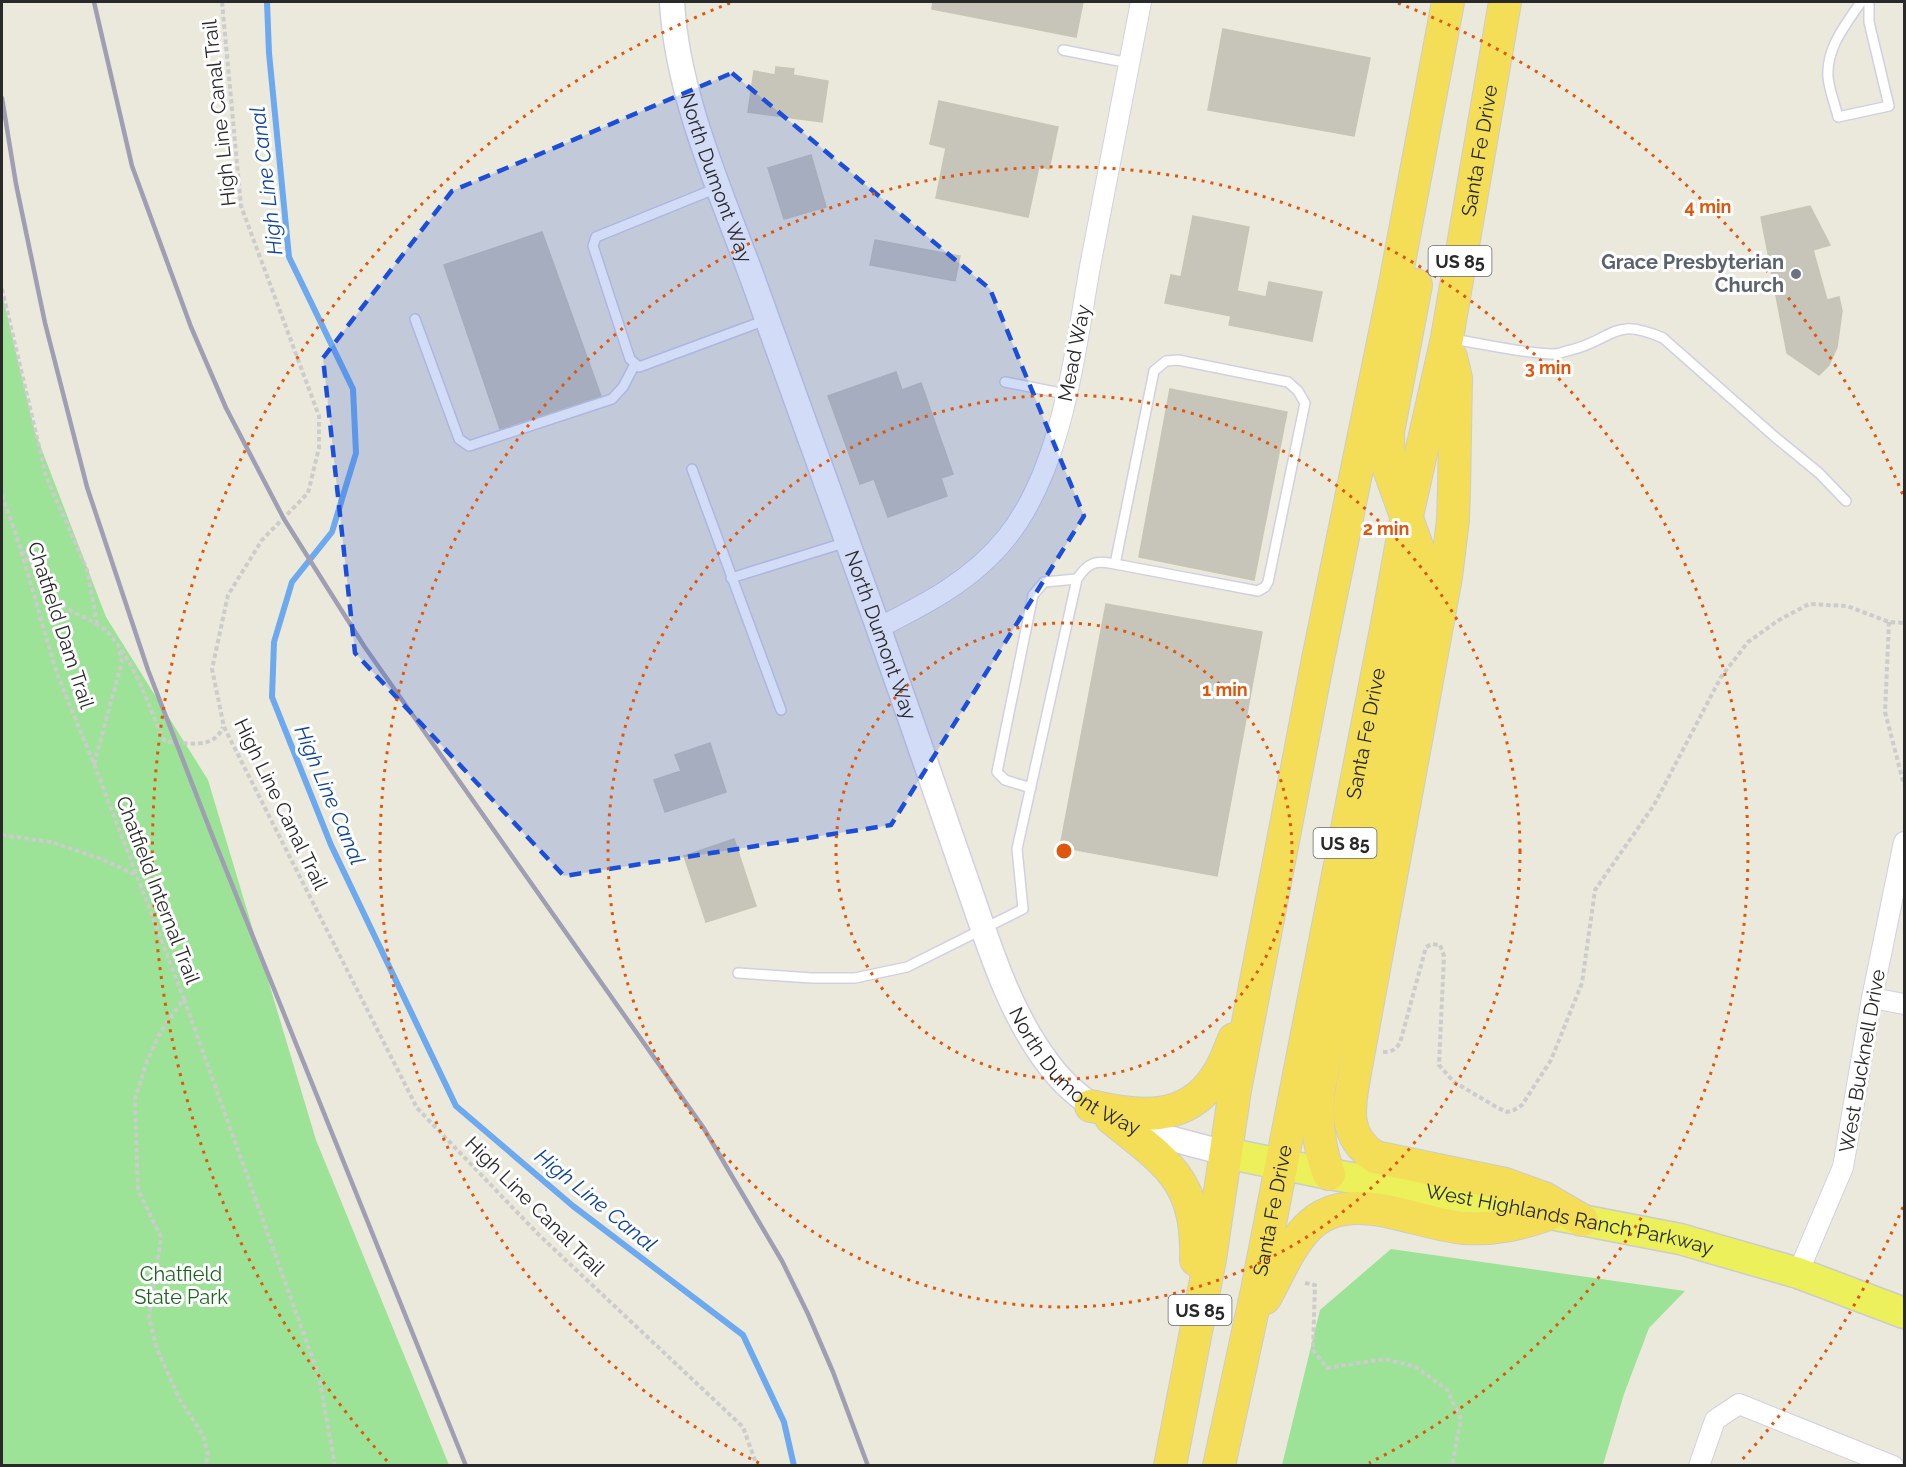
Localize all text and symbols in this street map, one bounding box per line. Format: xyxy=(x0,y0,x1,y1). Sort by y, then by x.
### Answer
street label: High Line Canal Trail xyxy=(197,18,241,207)
street label: Santa Fe Drive xyxy=(1456,83,1503,218)
street label: North Dumont Way xyxy=(676,90,758,266)
water label: High Line Canal xyxy=(244,105,288,257)
text: 4 min xyxy=(1685,196,1731,217)
road number: US 85 xyxy=(1428,246,1492,276)
place label: Grace Presbyterian Church xyxy=(1601,250,1784,297)
marker: Grace Presbyterian Church xyxy=(1789,267,1803,281)
street label: Mead Way xyxy=(1053,302,1095,403)
text: 3 min xyxy=(1525,357,1571,378)
text: 2 min xyxy=(1363,518,1409,539)
street label: Chatfield Dam Trail xyxy=(23,539,99,712)
street label: North Dumont Way xyxy=(840,547,922,723)
street label: Santa Fe Drive xyxy=(1341,666,1390,801)
text: 1 min xyxy=(1202,679,1248,700)
street label: High Line Canal Trail xyxy=(229,715,333,894)
water label: High Line Canal xyxy=(289,721,371,869)
street label: Chatfield Internal Trail xyxy=(111,793,205,988)
road number: US 85 xyxy=(1314,828,1376,858)
centre of rings xyxy=(1054,841,1074,861)
street label: West Bucknell Drive xyxy=(1834,967,1890,1155)
street label: North Dumont Way xyxy=(1004,1003,1144,1140)
street label: High Line Canal Trail xyxy=(460,1131,610,1281)
water label: High Line Canal xyxy=(530,1143,662,1257)
street label: Santa Fe Drive xyxy=(1248,1143,1297,1278)
street label: West Highlands Ranch Parkway xyxy=(1424,1179,1716,1260)
park label: Chatfield State Park xyxy=(134,1262,228,1309)
road number: US 85 xyxy=(1168,1295,1232,1325)

